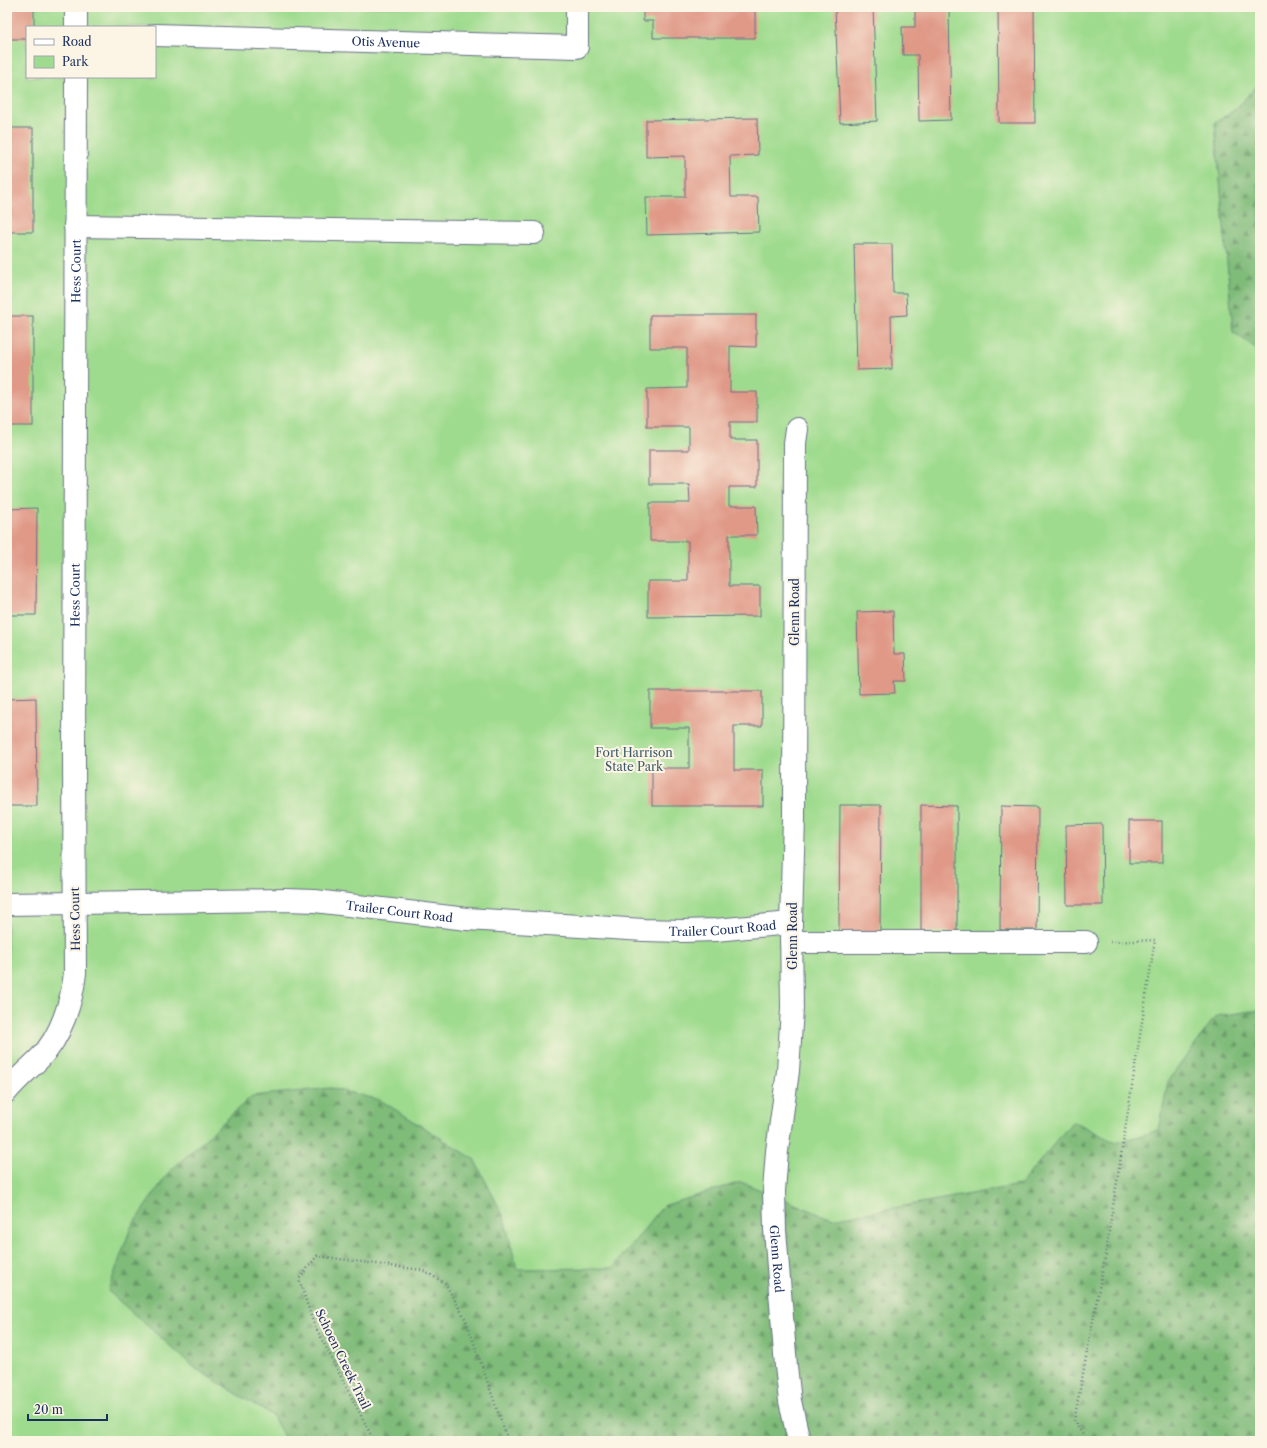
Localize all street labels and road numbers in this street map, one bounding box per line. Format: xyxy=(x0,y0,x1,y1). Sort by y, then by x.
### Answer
street label: Otis Avenue xyxy=(351,33,421,50)
street label: Hess Court xyxy=(68,239,83,303)
street label: Hess Court xyxy=(67,563,82,627)
street label: Glenn Road xyxy=(787,577,802,646)
street label: Hess Court xyxy=(67,886,83,951)
street label: Trailer Court Road xyxy=(345,897,454,925)
street label: Glenn Road xyxy=(785,901,800,970)
street label: Trailer Court Road xyxy=(668,917,778,939)
street label: Glenn Road xyxy=(767,1225,788,1294)
street label: Schoen Creek Trail xyxy=(312,1306,374,1412)

